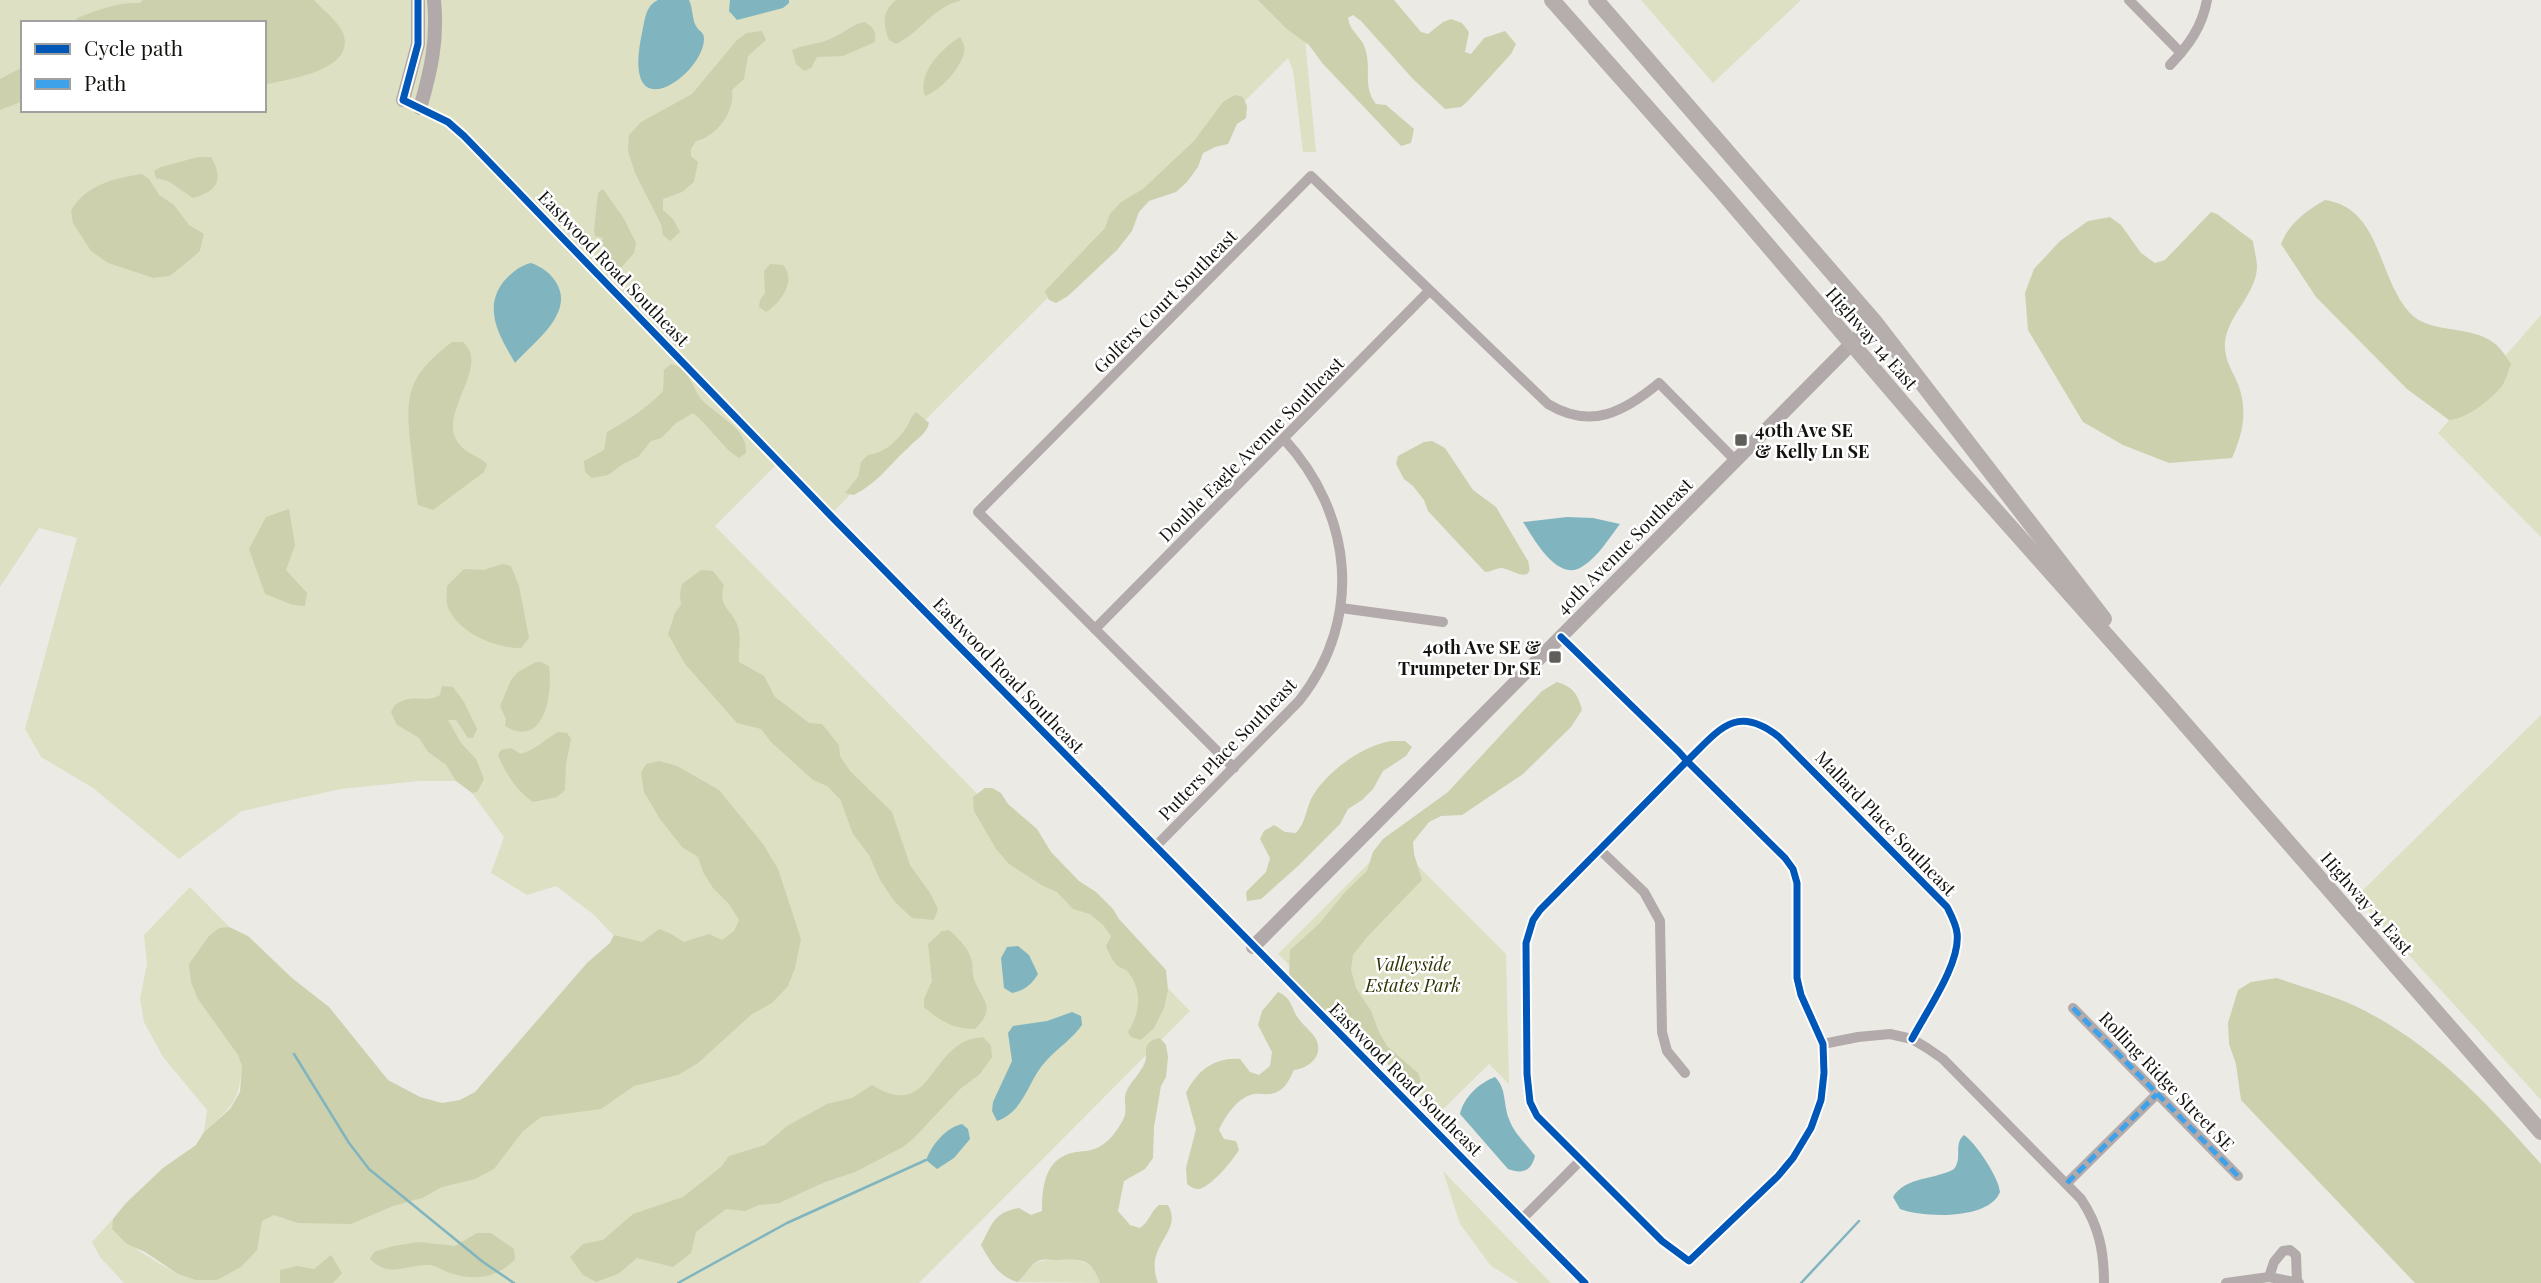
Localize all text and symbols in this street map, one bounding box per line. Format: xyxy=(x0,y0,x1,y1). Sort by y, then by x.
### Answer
legend xyxy=(21,21,266,112)
text: Cycle path xyxy=(84,33,184,61)
text: Path xyxy=(84,68,127,96)
street label: Eastwood Road Southeast xyxy=(533,185,695,351)
street label: Golfers Court Southeast xyxy=(1088,224,1242,378)
street label: Highway 14 East xyxy=(1821,281,1924,395)
street label: Double Eagle Avenue Southeast xyxy=(1153,351,1349,547)
place label: 40th Ave SE & Kelly Ln SE xyxy=(1755,418,1870,463)
marker: 40th Ave SE & Kelly Ln SE xyxy=(1733,432,1749,448)
street label: 40th Avenue Southeast xyxy=(1550,472,1698,620)
street label: Eastwood Road Southeast xyxy=(928,592,1090,758)
place label: 40th Ave SE & Trumpeter Dr SE xyxy=(1398,635,1541,680)
marker: 40th Ave SE & Trumpeter Dr SE xyxy=(1547,649,1563,665)
street label: Putters Place Southeast xyxy=(1153,672,1302,825)
street label: Mallard Place Southeast xyxy=(1810,745,1962,901)
street label: Highway 14 East xyxy=(2316,846,2419,960)
park label: Valleyside Estates Park xyxy=(1364,952,1461,997)
street label: Eastwood Road Southeast xyxy=(1324,997,1488,1161)
street label: Rolling Ridge Street SE xyxy=(2094,1006,2240,1156)

